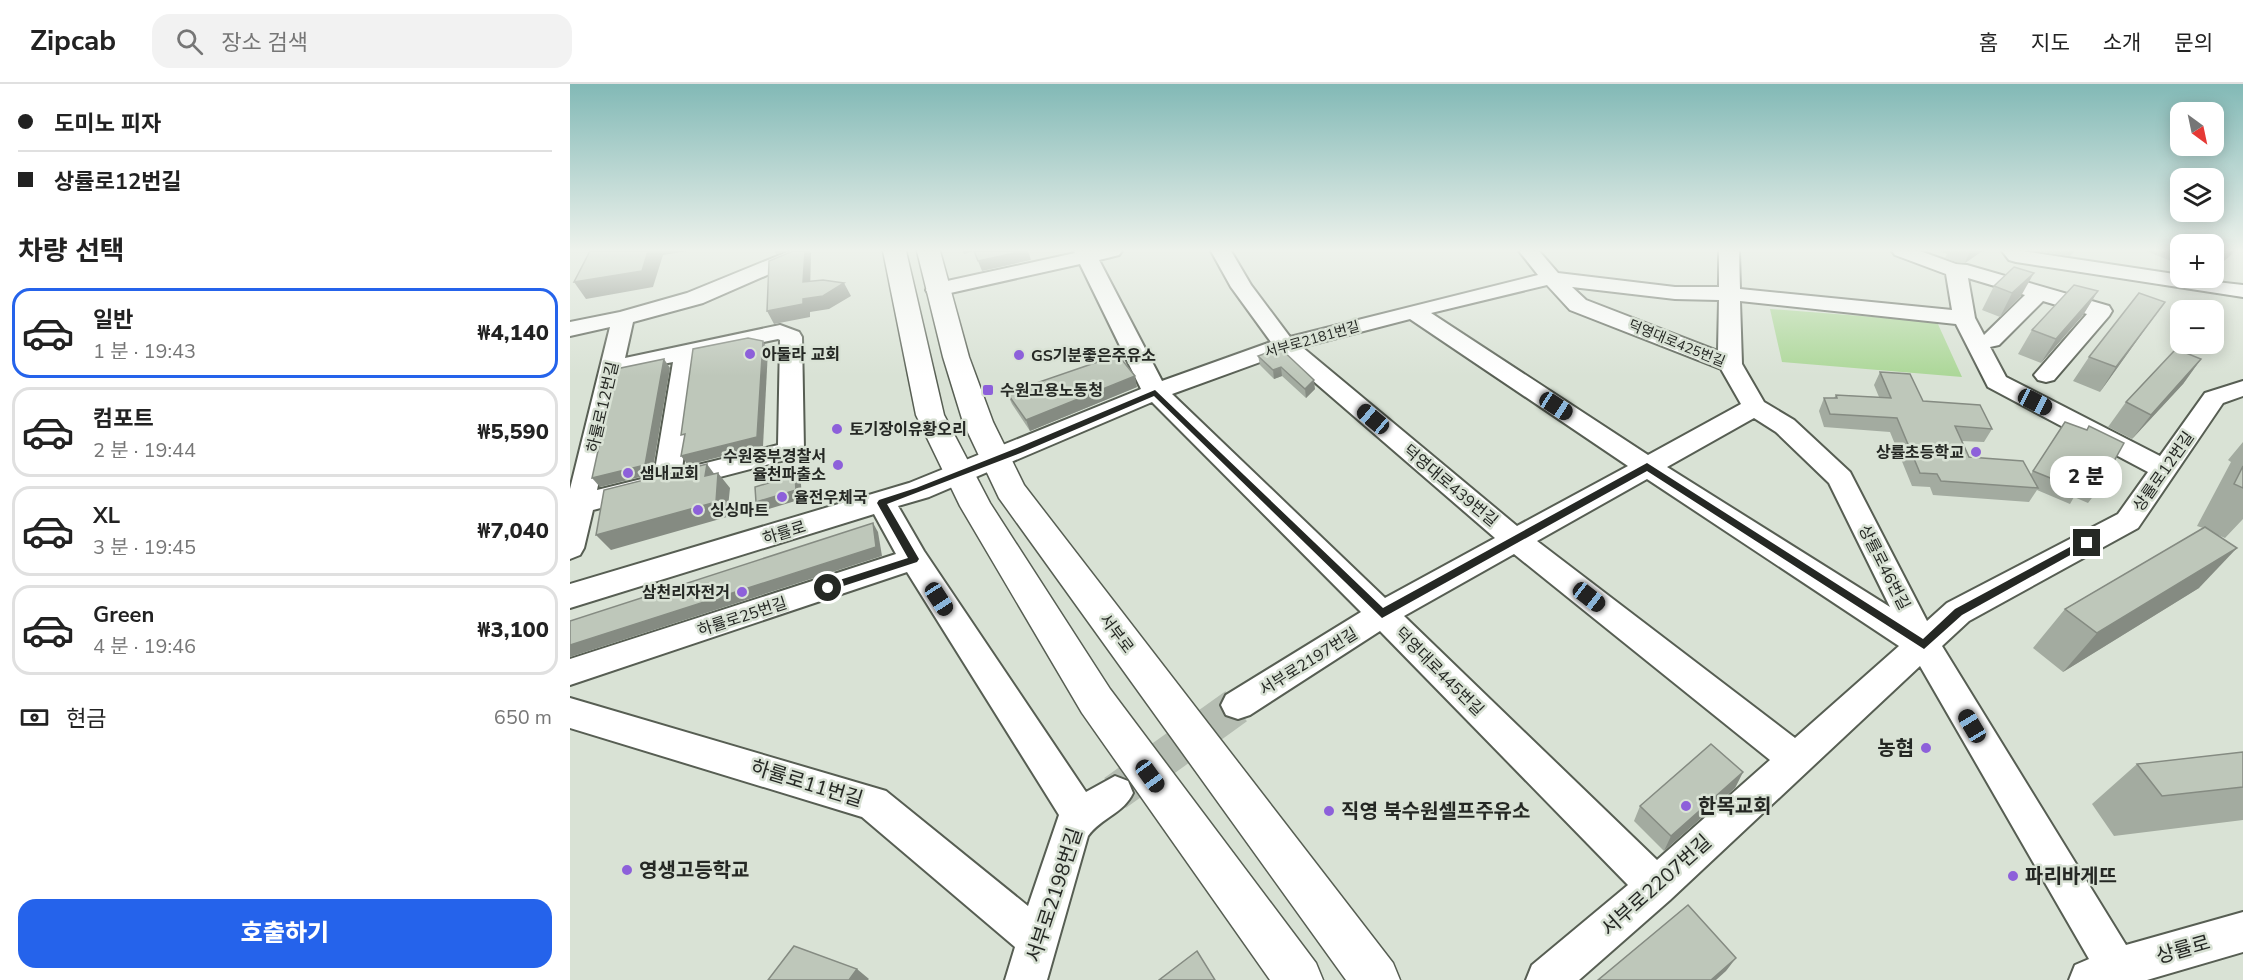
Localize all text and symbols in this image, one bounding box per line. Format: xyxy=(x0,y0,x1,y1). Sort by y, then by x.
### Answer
search box xyxy=(152,14,572,68)
text: Zipcab xyxy=(30,22,116,60)
icon: search xyxy=(173,25,206,58)
text: 장소 검색 xyxy=(221,28,308,58)
text: 홈 xyxy=(1979,29,1998,57)
text: 지도 xyxy=(2031,29,2070,57)
text: 소개 xyxy=(2103,29,2141,57)
text: 문의 xyxy=(2174,29,2213,57)
north arrow xyxy=(2170,102,2224,156)
map controls xyxy=(2170,102,2224,354)
text: 도미노 피자 xyxy=(54,109,161,139)
text: 상률로12번길 xyxy=(54,167,182,197)
button: layers xyxy=(2170,168,2224,222)
text: 차량 선택 xyxy=(18,233,125,270)
button: + xyxy=(2170,234,2224,288)
button: − xyxy=(2170,300,2224,354)
text: 일반 xyxy=(93,305,133,335)
icon: car xyxy=(21,306,75,360)
street label: 덕영대로425번길 xyxy=(1626,315,1728,371)
street label: 서부로2181번길 xyxy=(1262,317,1362,362)
text: ₩4,140 xyxy=(477,318,549,348)
text: 1 분 · 19:43 xyxy=(93,338,196,365)
place label: 아둘라 교회 xyxy=(762,344,840,366)
place label: GS기분좋은주유소 xyxy=(1031,345,1156,367)
marker: 아둘라 교회 xyxy=(743,347,757,361)
marker: GS기분좋은주유소 xyxy=(1012,348,1026,362)
street label: 하률로12번길 xyxy=(582,360,624,455)
place label: 수원고용노동청 xyxy=(1000,380,1103,402)
marker: 수원고용노동청 xyxy=(981,383,995,397)
car xyxy=(2015,386,2055,418)
car xyxy=(1536,389,1576,423)
car xyxy=(1353,401,1393,437)
text: 컴포트 xyxy=(93,404,154,434)
icon: car xyxy=(21,405,75,459)
text: ₩5,590 xyxy=(477,417,549,447)
place label: 토기장이유황오리 xyxy=(849,419,967,441)
marker: 토기장이유황오리 xyxy=(830,422,844,436)
street label: 상률로12번길 xyxy=(2128,427,2199,516)
text: 2 분 · 19:44 xyxy=(93,437,196,464)
street label: 덕영대로439번길 xyxy=(1398,440,1502,532)
place label: 상률초등학교 xyxy=(1876,442,1964,464)
marker: 상률초등학교 xyxy=(1969,445,1983,459)
place label: 수원중부경찰서 율천파출소 xyxy=(723,446,826,486)
callout: 2 분 xyxy=(2051,456,2123,498)
marker: 수원중부경찰서 율천파출소 xyxy=(831,458,845,472)
place label: 샘내교회 xyxy=(640,463,699,485)
text: 2 분 xyxy=(2068,463,2104,490)
marker: 샘내교회 xyxy=(621,466,635,480)
place label: 율전우체국 xyxy=(794,487,868,509)
marker: 율전우체국 xyxy=(775,490,789,504)
place label: 싱싱마트 xyxy=(710,500,769,522)
text: XL xyxy=(93,501,120,531)
marker: 싱싱마트 xyxy=(691,503,705,517)
icon: car xyxy=(21,504,75,558)
text: ₩7,040 xyxy=(477,516,549,546)
street label: 하률로 xyxy=(760,516,809,550)
street label: 상률로46번길 xyxy=(1853,521,1915,614)
route end xyxy=(2073,529,2100,556)
text: 3 분 · 19:45 xyxy=(93,534,196,561)
route start xyxy=(814,574,841,601)
car xyxy=(922,579,956,619)
car xyxy=(1569,579,1609,615)
place label: 삼천리자전거 xyxy=(642,582,730,604)
marker: 삼천리자전거 xyxy=(735,585,749,599)
street label: 하률로25번길 xyxy=(695,592,790,642)
text: Green xyxy=(93,600,154,630)
icon: car xyxy=(21,603,75,657)
street label: 서부로 xyxy=(1094,609,1138,658)
text: ₩3,100 xyxy=(477,615,549,645)
street label: 서부로2197번길 xyxy=(1255,623,1362,701)
street label: 덕영대로445번길 xyxy=(1390,623,1488,721)
text: 4 분 · 19:46 xyxy=(93,633,196,660)
icon: cash xyxy=(18,701,51,734)
text: 현금 xyxy=(66,704,106,734)
text: 650 m xyxy=(494,704,552,731)
car xyxy=(1955,706,1989,746)
place label: 농협 xyxy=(1877,735,1914,762)
marker: 농협 xyxy=(1919,741,1933,755)
street label: 하률로11번길 xyxy=(747,754,866,813)
car xyxy=(1132,756,1168,796)
place label: 한목교회 xyxy=(1698,793,1772,820)
place label: 직영 북수원셀프주유소 xyxy=(1341,798,1530,825)
marker: 한목교회 xyxy=(1679,799,1693,813)
marker: 직영 북수원셀프주유소 xyxy=(1322,804,1336,818)
street label: 서부로2198번길 xyxy=(1020,824,1089,966)
street label: 서부로2207번길 xyxy=(1595,828,1717,942)
place label: 영생고등학교 xyxy=(639,857,749,884)
marker: 영생고등학교 xyxy=(620,863,634,877)
place label: 파리바게뜨 xyxy=(2025,863,2117,890)
marker: 파리바게뜨 xyxy=(2006,869,2020,883)
button: 호출하기 xyxy=(18,899,552,968)
street label: 상률로 xyxy=(2153,929,2213,970)

